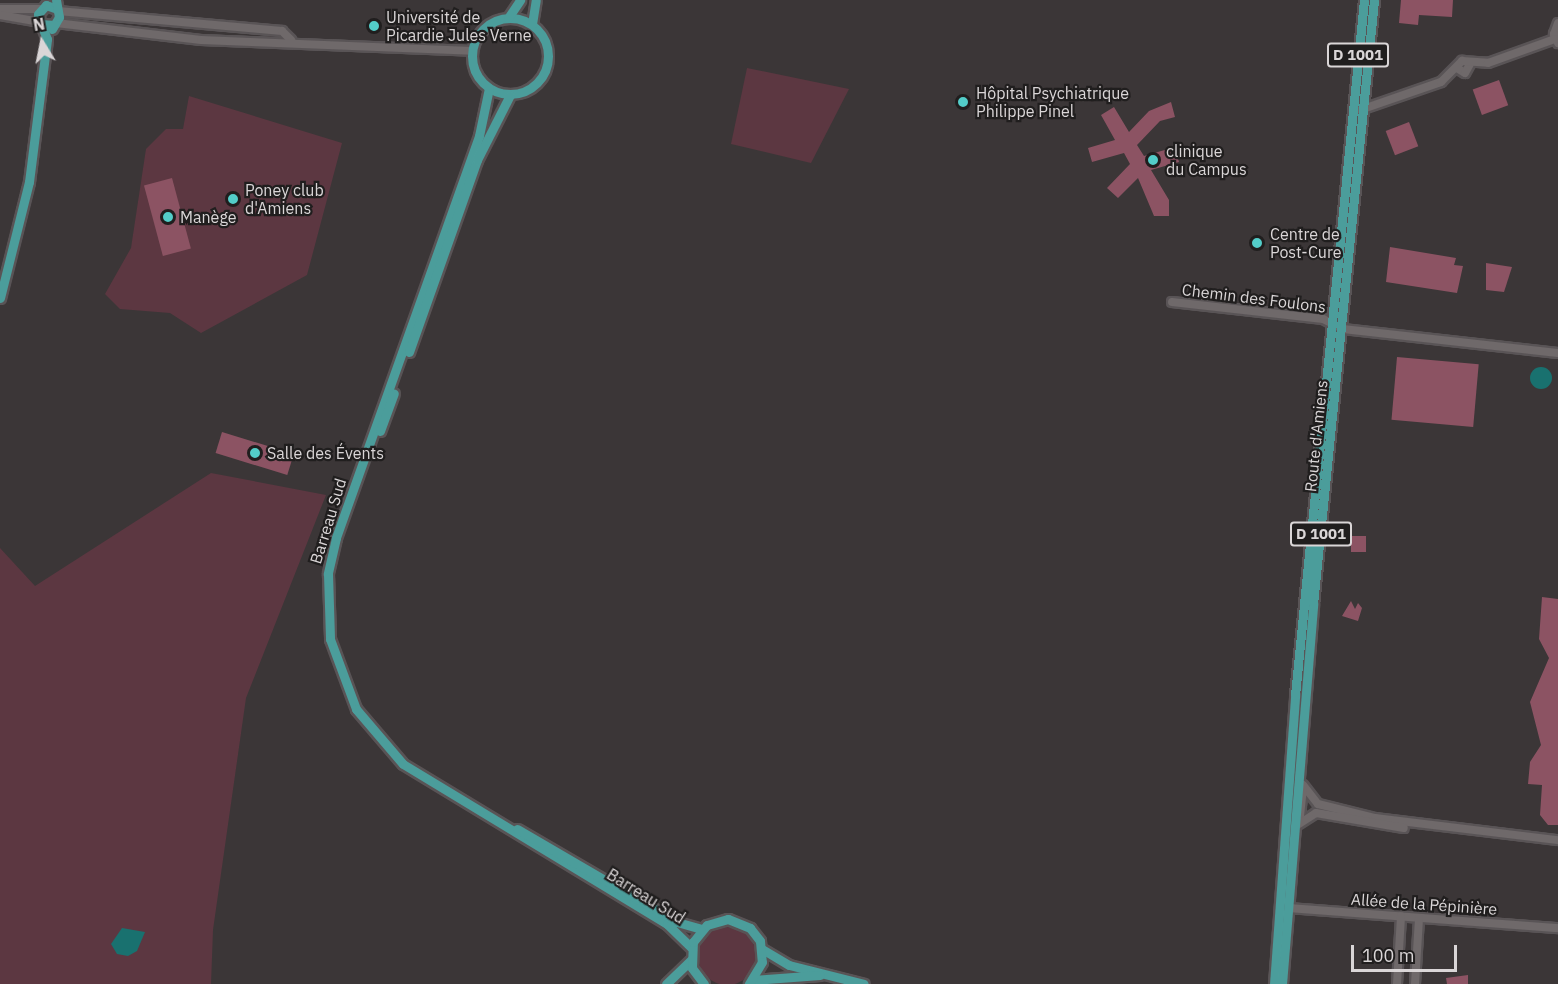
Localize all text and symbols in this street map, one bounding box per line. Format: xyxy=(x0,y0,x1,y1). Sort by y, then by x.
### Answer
place label: Université de Picardie Jules Verne xyxy=(386,7,532,45)
north arrow xyxy=(12,12,72,72)
text: N xyxy=(31,13,46,35)
marker: Université de Picardie Jules Verne xyxy=(367,19,381,33)
road number: D 1001 xyxy=(1326,43,1390,67)
place label: Hôpital Psychiatrique Philippe Pinel xyxy=(976,83,1129,121)
marker: Hôpital Psychiatrique Philippe Pinel xyxy=(954,93,972,111)
place label: clinique du Campus xyxy=(1166,141,1247,179)
marker: clinique du Campus xyxy=(1144,151,1162,169)
place label: Poney club d'Amiens xyxy=(245,180,324,218)
marker: Poney club d'Amiens xyxy=(226,192,240,206)
place label: Manège xyxy=(180,207,237,227)
marker: Manège xyxy=(161,210,175,224)
place label: Centre de Post-Cure xyxy=(1270,224,1342,262)
marker: Centre de Post-Cure xyxy=(1248,234,1266,252)
street label: Chemin des Foulons xyxy=(1181,280,1327,316)
street label: Route d'Amiens xyxy=(1301,379,1331,493)
place label: Salle des Évents xyxy=(267,443,384,463)
marker: Salle des Évents xyxy=(248,446,262,460)
street label: Barreau Sud xyxy=(306,476,350,566)
road number: D 1001 xyxy=(1290,522,1352,546)
street label: Barreau Sud xyxy=(603,864,689,928)
street label: Allée de la Pépinière xyxy=(1350,889,1498,919)
scale bar xyxy=(1354,933,1460,971)
text: 100 m xyxy=(1362,944,1414,967)

